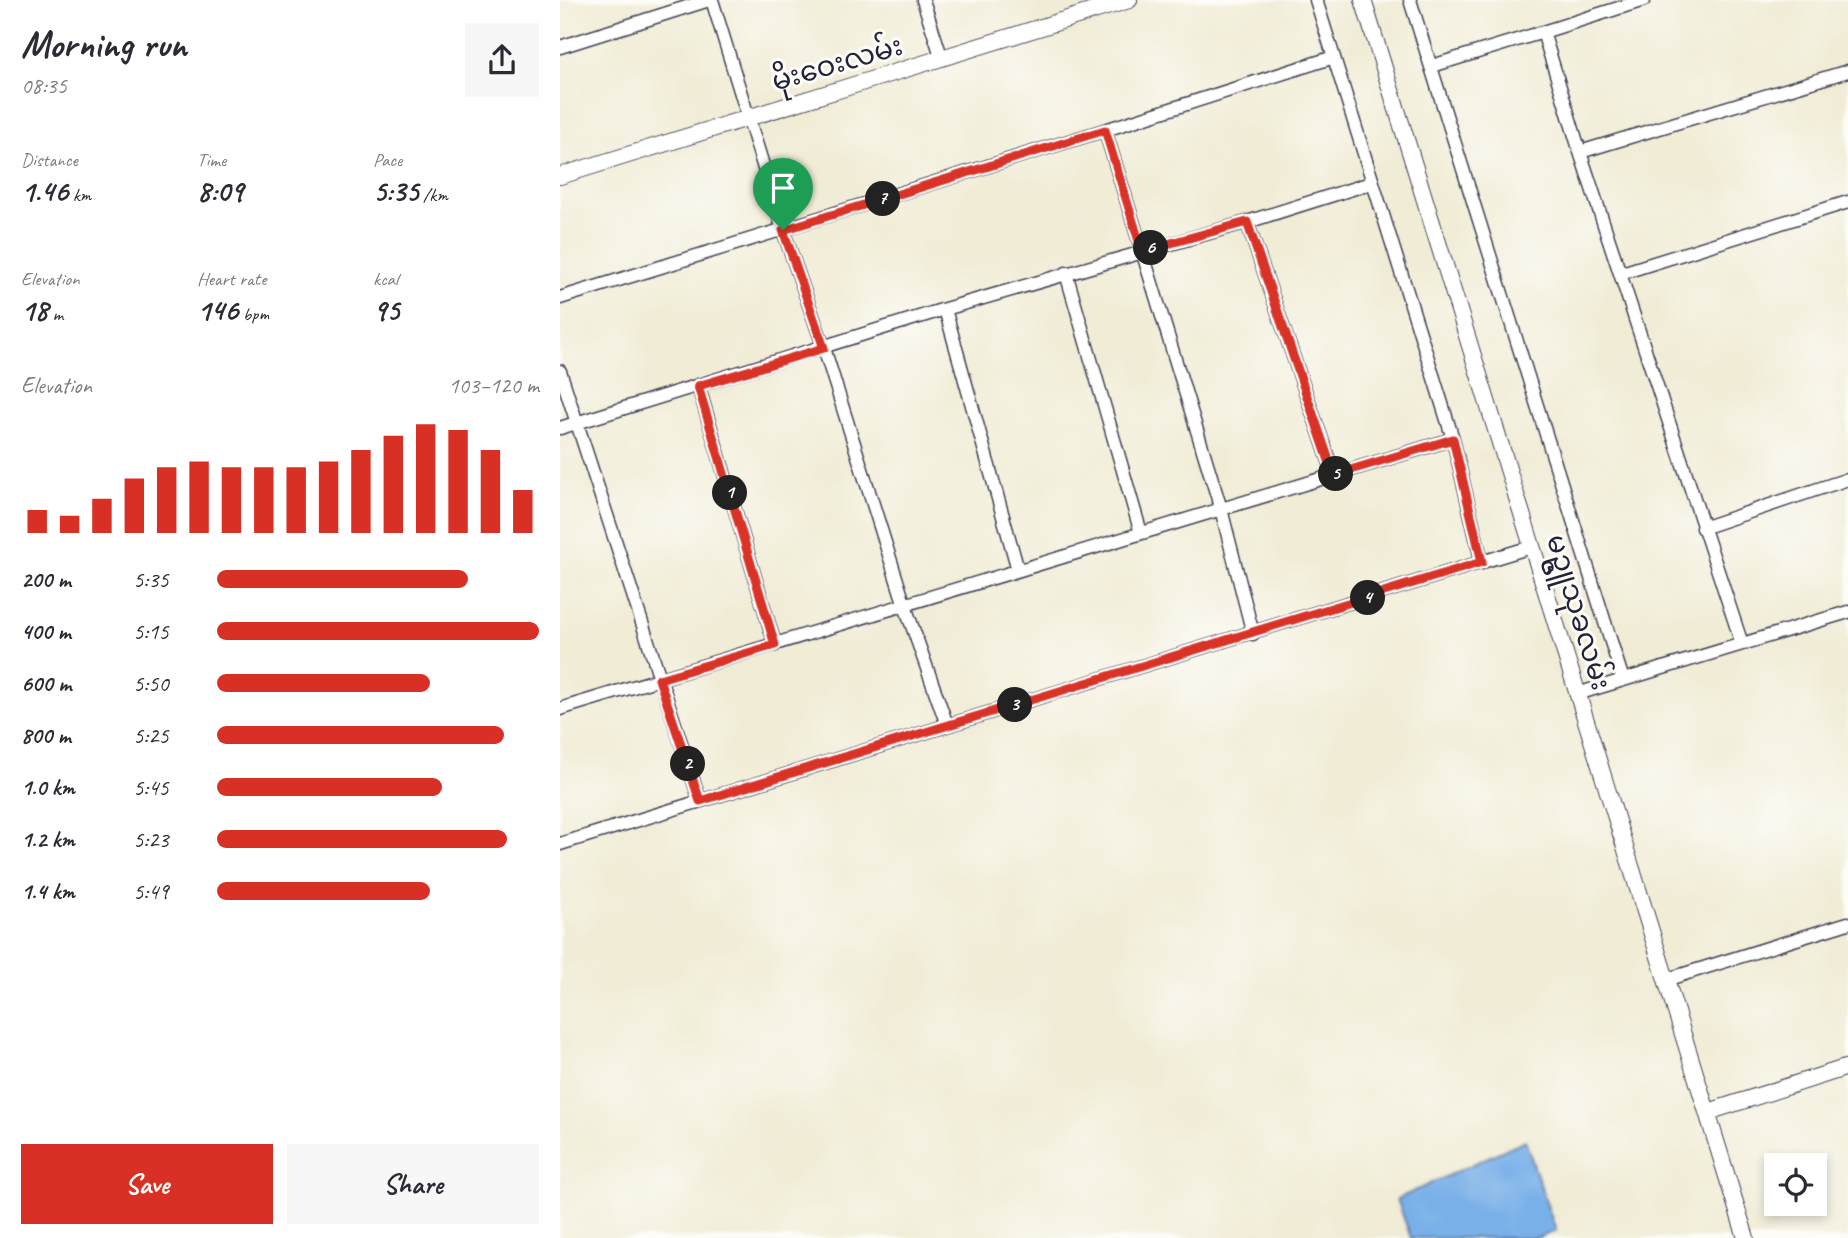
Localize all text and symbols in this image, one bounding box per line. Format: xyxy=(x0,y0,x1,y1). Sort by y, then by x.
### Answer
text: Morning run xyxy=(21,21,187,68)
button: share xyxy=(465,23,539,97)
street label: မိုးဝေးလမ်း xyxy=(767,27,908,103)
text: 08:35 xyxy=(21,71,67,100)
text: Distance xyxy=(21,148,78,172)
text: Time xyxy=(197,148,226,172)
text: Pace xyxy=(373,148,402,172)
pin xyxy=(753,158,813,230)
icon: arrive xyxy=(764,169,802,207)
text: 1.46 xyxy=(21,172,68,210)
text: 8:09 xyxy=(197,172,243,210)
text: 5:35 xyxy=(373,172,418,210)
pin: 7 xyxy=(866,182,900,216)
text: km xyxy=(68,183,91,207)
text: /km xyxy=(418,183,448,207)
text: 7 xyxy=(878,186,887,210)
pin: 6 xyxy=(1134,230,1168,266)
text: 6 xyxy=(1146,235,1155,259)
text: Elevation xyxy=(21,267,79,291)
text: Heart rate xyxy=(197,267,266,291)
text: kcal xyxy=(373,267,398,291)
text: 18 xyxy=(21,291,48,329)
text: 146 xyxy=(197,291,238,329)
text: 95 xyxy=(373,291,399,329)
text: m xyxy=(48,302,63,326)
text: bpm xyxy=(238,302,269,326)
text: Elevation xyxy=(21,371,92,400)
text: 103–120 m xyxy=(448,371,539,400)
pin: 5 xyxy=(1318,456,1354,491)
text: 5 xyxy=(1331,461,1340,485)
pin: 1 xyxy=(712,476,748,510)
text: 1 xyxy=(725,480,734,504)
street label: မဥ္ဇူသုခလမ်း xyxy=(1534,530,1620,696)
text: 200 m xyxy=(21,565,71,594)
text: 5:35 xyxy=(133,565,169,594)
pin: 4 xyxy=(1350,580,1386,616)
text: 4 xyxy=(1363,585,1372,609)
text: 400 m xyxy=(21,617,71,646)
text: 5:15 xyxy=(133,617,169,646)
text: 600 m xyxy=(21,669,71,698)
text: 5:50 xyxy=(133,669,169,698)
pin: 3 xyxy=(998,688,1032,722)
text: 3 xyxy=(1010,692,1019,716)
text: 800 m xyxy=(21,721,71,750)
text: 5:25 xyxy=(133,721,169,750)
pin: 2 xyxy=(670,746,706,782)
text: 2 xyxy=(683,751,692,775)
text: 1.0 km xyxy=(21,773,75,802)
text: 5:45 xyxy=(133,773,169,802)
text: 1.2 km xyxy=(21,825,75,854)
text: 5:23 xyxy=(133,825,169,854)
text: 1.4 km xyxy=(21,877,75,906)
text: 5:49 xyxy=(133,877,169,906)
button: Save xyxy=(21,1144,273,1224)
button: Share xyxy=(287,1144,539,1224)
map controls xyxy=(1764,1153,1827,1216)
button: locate xyxy=(1764,1153,1827,1216)

